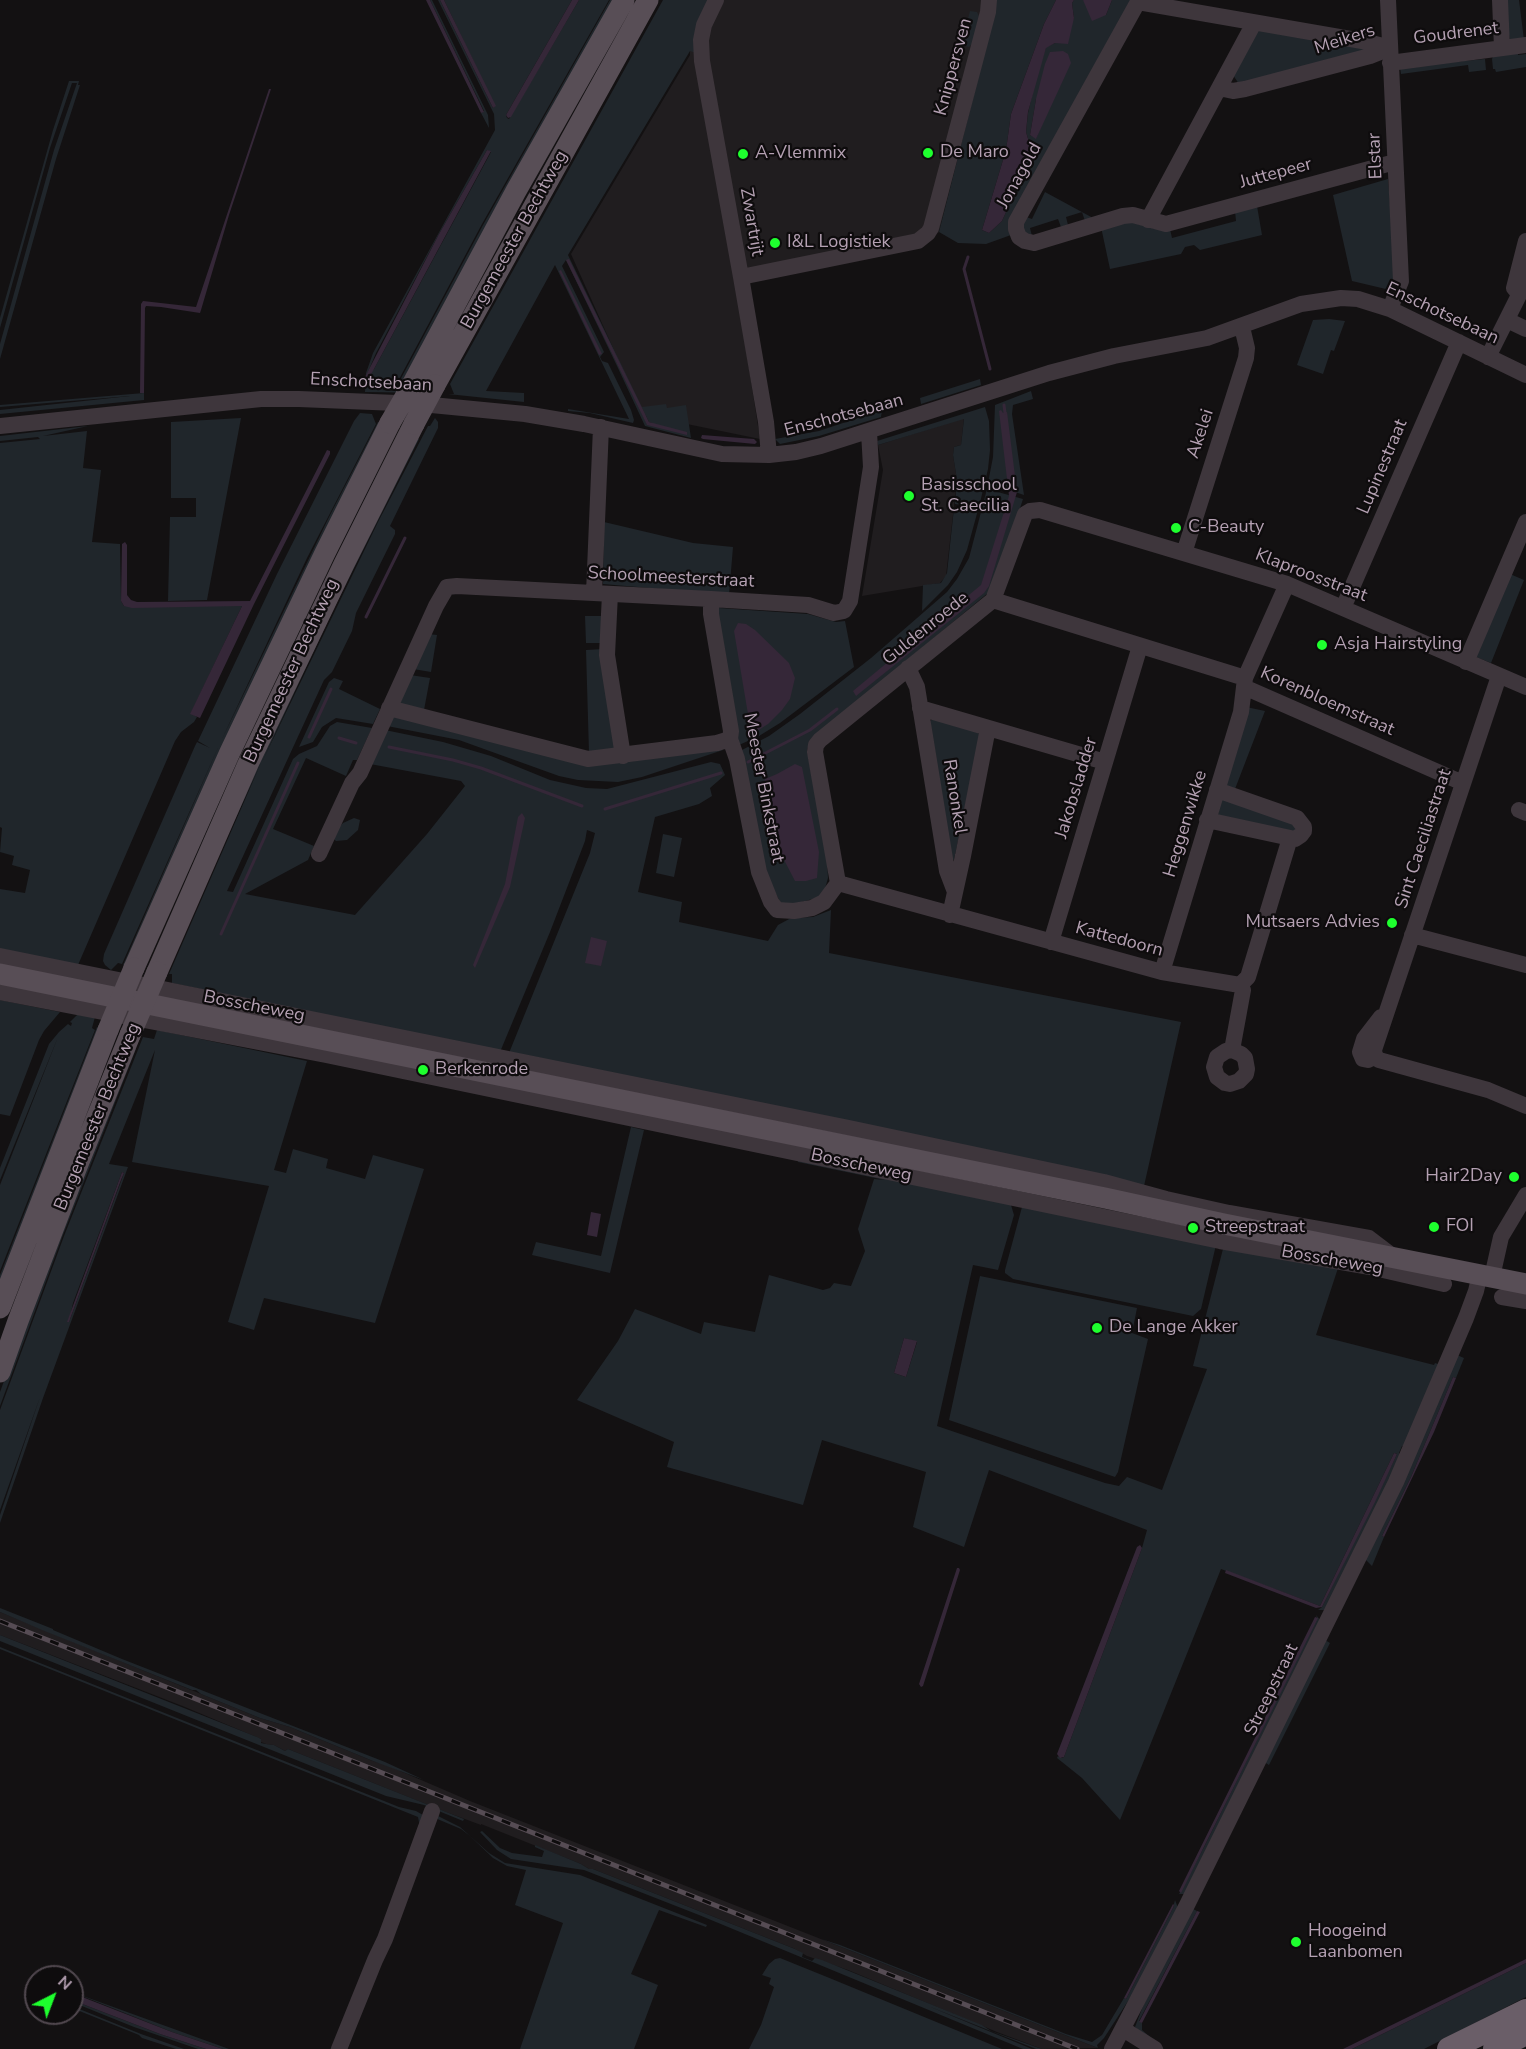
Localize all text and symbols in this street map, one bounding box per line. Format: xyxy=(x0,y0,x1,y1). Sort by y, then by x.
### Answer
street label: Knippersven xyxy=(931,16,977,118)
street label: Goudrenet xyxy=(1412,18,1500,50)
street label: Meikers xyxy=(1312,20,1378,60)
street label: Elstar xyxy=(1364,132,1388,180)
street label: Jonagold xyxy=(993,139,1047,213)
place label: De Maro xyxy=(940,142,1009,164)
place label: A-Vlemmix xyxy=(755,143,846,165)
marker: De Maro xyxy=(921,146,935,160)
street label: Burgemeester Bechtweg xyxy=(457,147,573,333)
marker: A-Vlemmix xyxy=(736,147,750,161)
street label: Juttepeer xyxy=(1238,154,1314,194)
street label: Zwartrijt xyxy=(734,186,768,258)
place label: I&L Logistiek xyxy=(787,232,891,254)
marker: I&L Logistiek xyxy=(768,236,782,250)
street label: Enschotsebaan xyxy=(1382,278,1502,350)
street label: Enschotsebaan xyxy=(309,369,433,397)
street label: Enschotsebaan xyxy=(782,390,906,442)
street label: Akelei xyxy=(1183,407,1219,461)
street label: Lupinestraat xyxy=(1353,416,1413,518)
place label: Basisschool St. Caecilia xyxy=(921,475,1017,518)
marker: Basisschool St. Caecilia xyxy=(902,489,916,503)
place label: C-Beauty xyxy=(1188,517,1264,539)
marker: C-Beauty xyxy=(1169,521,1183,535)
street label: Klaproosstraat xyxy=(1252,545,1370,607)
street label: Schoolmeesterstraat xyxy=(587,563,755,593)
street label: Burgemeester Bechtweg xyxy=(240,576,344,766)
street label: Guldenroede xyxy=(879,588,973,670)
place label: Asja Hairstyling xyxy=(1334,634,1462,656)
marker: Asja Hairstyling xyxy=(1315,638,1329,652)
street label: Korenbloemstraat xyxy=(1257,663,1397,741)
street label: Meester Binkstraat xyxy=(738,711,788,865)
street label: Jakobsladder xyxy=(1051,735,1103,841)
street label: Ranonkel xyxy=(937,758,971,836)
street label: Sint Caeciliastraat xyxy=(1391,766,1457,912)
street label: Heggenwikke xyxy=(1159,768,1213,880)
place label: Mutsaers Advies xyxy=(1246,912,1380,934)
marker: Mutsaers Advies xyxy=(1385,916,1399,930)
street label: Kattedoorn xyxy=(1073,918,1165,962)
street label: Bosscheweg xyxy=(202,987,306,1027)
street label: Burgemeester Bechtweg xyxy=(50,1020,146,1214)
place label: Berkenrode xyxy=(435,1059,528,1081)
marker: Berkenrode xyxy=(416,1063,430,1077)
street label: Bosscheweg xyxy=(809,1145,913,1187)
place label: Hair2Day xyxy=(1425,1166,1502,1188)
marker: Hair2Day xyxy=(1507,1170,1521,1184)
place label: FOI xyxy=(1446,1216,1474,1238)
place label: Streepstraat xyxy=(1205,1217,1305,1239)
marker: FOI xyxy=(1427,1220,1441,1234)
marker: Streepstraat xyxy=(1186,1221,1200,1235)
street label: Bosscheweg xyxy=(1280,1241,1384,1281)
place label: De Lange Akker xyxy=(1109,1317,1238,1339)
marker: De Lange Akker xyxy=(1090,1321,1104,1335)
street label: Streepstraat xyxy=(1240,1640,1304,1740)
place label: Hoogeind Laanbomen xyxy=(1308,1921,1403,1964)
marker: Hoogeind Laanbomen xyxy=(1289,1935,1303,1949)
north arrow xyxy=(24,1965,84,2025)
text: N xyxy=(53,1971,77,1995)

